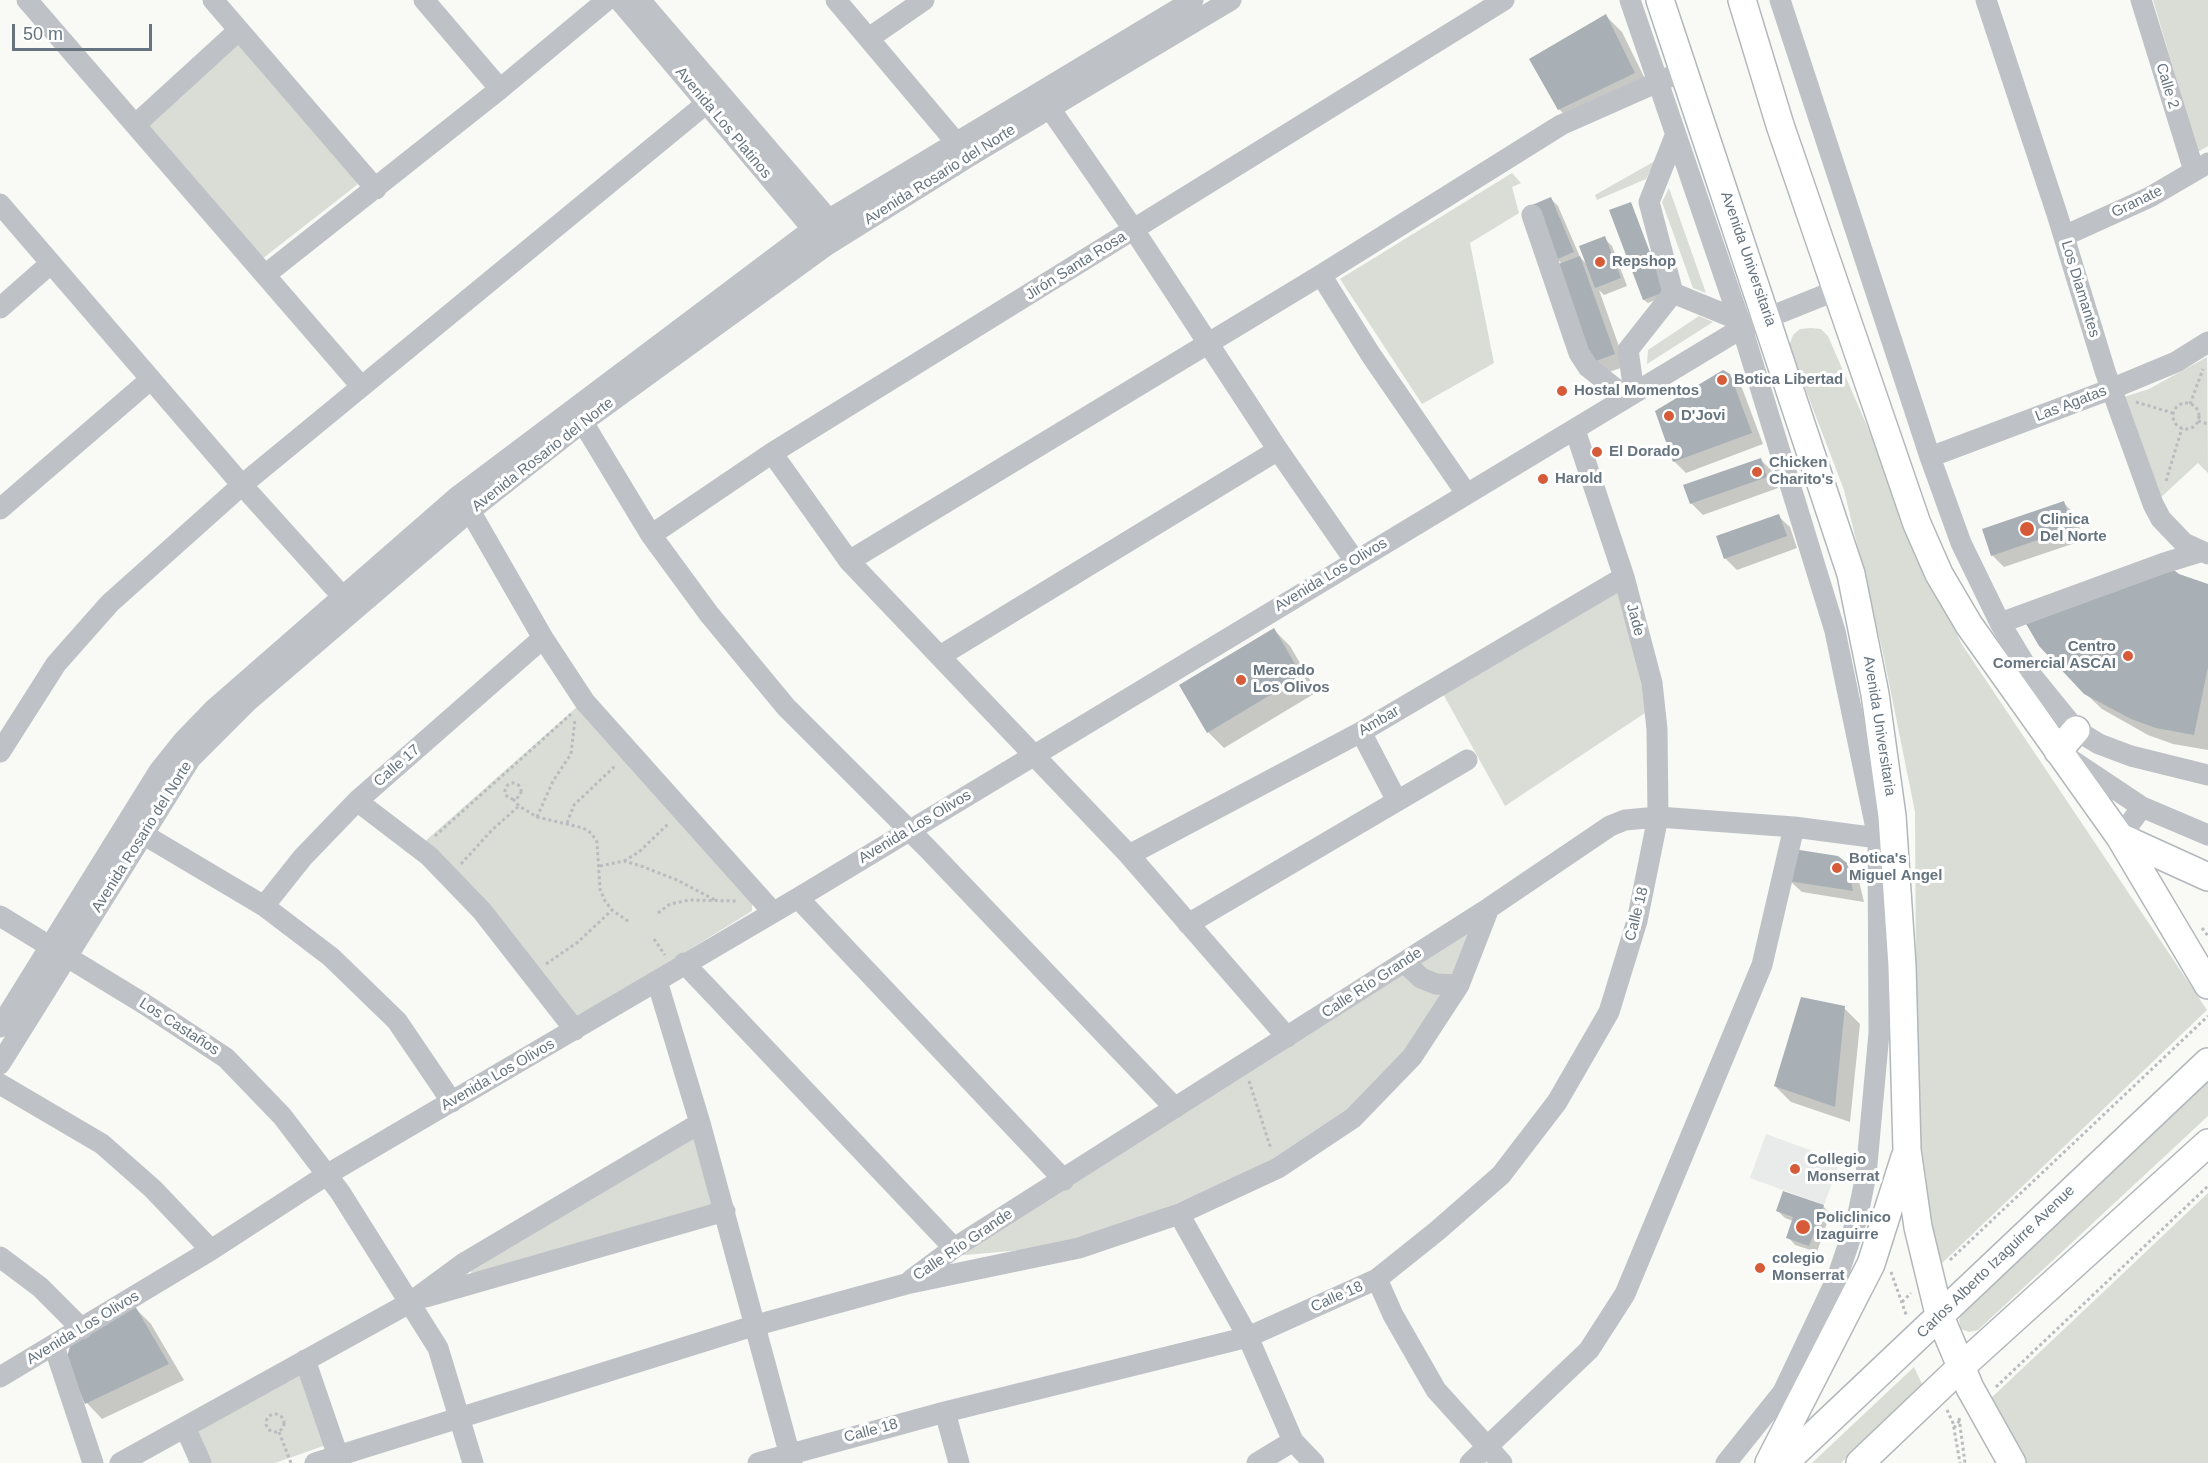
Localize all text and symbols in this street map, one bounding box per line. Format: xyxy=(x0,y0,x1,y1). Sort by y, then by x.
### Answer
scale bar xyxy=(15,12,154,50)
text: 50 m xyxy=(23,24,63,44)
street label: Calle 2 xyxy=(2152,61,2182,111)
street label: Avenida Los Platinos xyxy=(671,64,775,182)
street label: Avenida Rosario del Norte xyxy=(861,121,1019,229)
street label: Granate xyxy=(2109,182,2165,222)
street label: Avenida Universitaria xyxy=(1716,189,1780,329)
street label: Jirón Santa Rosa xyxy=(1022,228,1130,304)
street label: Los Diamantes xyxy=(2057,239,2103,339)
place label: Repshop xyxy=(1612,253,1676,271)
marker: Repshop xyxy=(1593,255,1607,269)
place label: Botica Libertad xyxy=(1734,371,1843,389)
marker: Botica Libertad xyxy=(1715,373,1729,387)
place label: Hostal Momentos xyxy=(1574,382,1699,400)
street label: Las Agatas xyxy=(2033,382,2109,426)
marker: Hostal Momentos xyxy=(1555,384,1569,398)
street label: Avenida Rosario del Norte xyxy=(469,394,617,516)
place label: D'Jovi xyxy=(1681,407,1725,425)
marker: D'Jovi xyxy=(1662,409,1676,423)
place label: El Dorado xyxy=(1609,443,1680,461)
marker: El Dorado xyxy=(1590,445,1604,459)
place label: Chicken Charito's xyxy=(1769,454,1833,489)
marker: Chicken Charito's xyxy=(1750,465,1764,479)
place label: Harold xyxy=(1555,470,1603,488)
marker: Harold xyxy=(1536,472,1550,486)
place label: Clinica Del Norte xyxy=(2040,511,2107,546)
marker: Clinica Del Norte xyxy=(2018,520,2036,538)
street label: Avenida Los Olivos xyxy=(1271,534,1391,616)
street label: Jade xyxy=(1622,602,1648,638)
place label: Centro Comercial ASCAI xyxy=(1993,638,2116,673)
marker: Centro Comercial ASCAI xyxy=(2121,649,2135,663)
street label: Avenida Universitaria xyxy=(1859,655,1899,797)
place label: Mercado Los Olivos xyxy=(1253,662,1330,697)
marker: Mercado Los Olivos xyxy=(1234,673,1248,687)
street label: Ambar xyxy=(1355,702,1403,740)
street label: Calle 17 xyxy=(370,741,424,791)
street label: Avenida Rosario del Norte xyxy=(88,758,196,916)
street label: Avenida Los Olivos xyxy=(855,786,975,868)
place label: Botica's Miguel Angel xyxy=(1849,850,1942,885)
marker: Botica's Miguel Angel xyxy=(1830,861,1844,875)
street label: Calle 18 xyxy=(1622,885,1652,943)
street label: Calle Río Grande xyxy=(1319,944,1425,1022)
street label: Los Castaños xyxy=(136,994,222,1060)
street label: Avenida Los Olivos xyxy=(438,1035,558,1115)
place label: Collegio Monserrat xyxy=(1807,1151,1880,1186)
marker: Collegio Monserrat xyxy=(1788,1162,1802,1176)
street label: Carlos Alberto Izaguirre Avenue xyxy=(1913,1182,2079,1342)
street label: Calle Río Grande xyxy=(910,1205,1016,1285)
place label: Policlinico Izaguirre xyxy=(1816,1209,1891,1244)
marker: Policlinico Izaguirre xyxy=(1794,1218,1812,1236)
place label: colegio Monserrat xyxy=(1772,1250,1845,1285)
marker: colegio Monserrat xyxy=(1753,1261,1767,1275)
street label: Calle 18 xyxy=(1308,1278,1366,1316)
street label: Avenida Los Olivos xyxy=(23,1287,143,1369)
street label: Calle 18 xyxy=(842,1415,900,1447)

